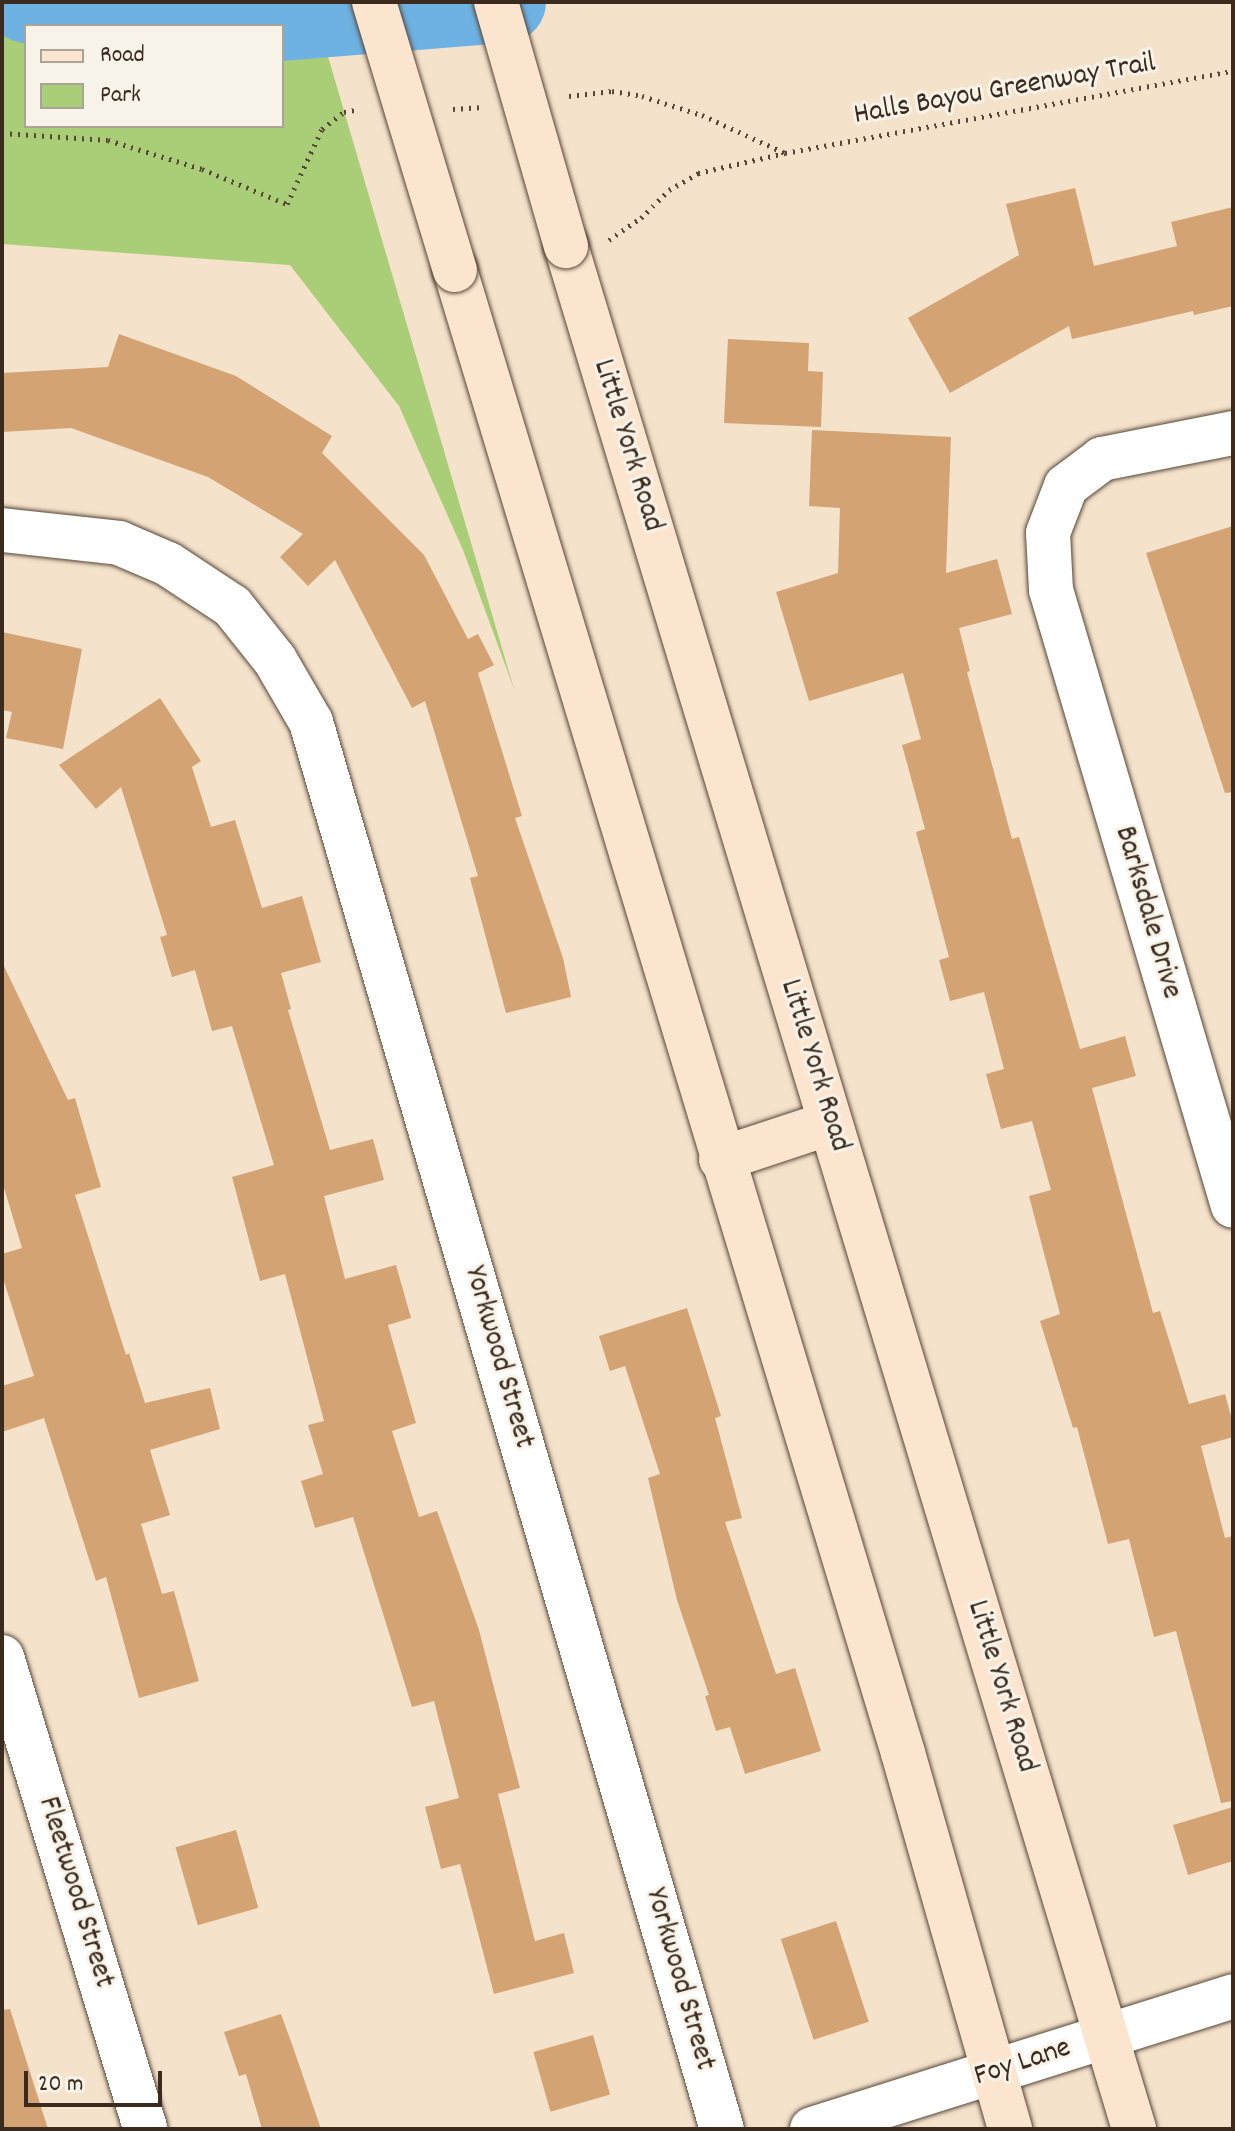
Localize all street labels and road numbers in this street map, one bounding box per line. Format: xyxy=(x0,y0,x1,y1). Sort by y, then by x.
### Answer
street label: Halls Bayou Greenway Trail xyxy=(851,47,1159,135)
street label: Little York Road xyxy=(583,356,669,536)
street label: Barksdale Drive xyxy=(1104,823,1188,1003)
street label: Little York Road xyxy=(770,976,856,1156)
street label: Yorkwood Street xyxy=(454,1263,540,1453)
street label: Little York Road xyxy=(957,1597,1043,1777)
street label: Fleetwood Street xyxy=(28,1793,120,1993)
street label: Yorkwood Street xyxy=(635,1885,721,2075)
street label: Foy Lane xyxy=(970,2032,1076,2096)

